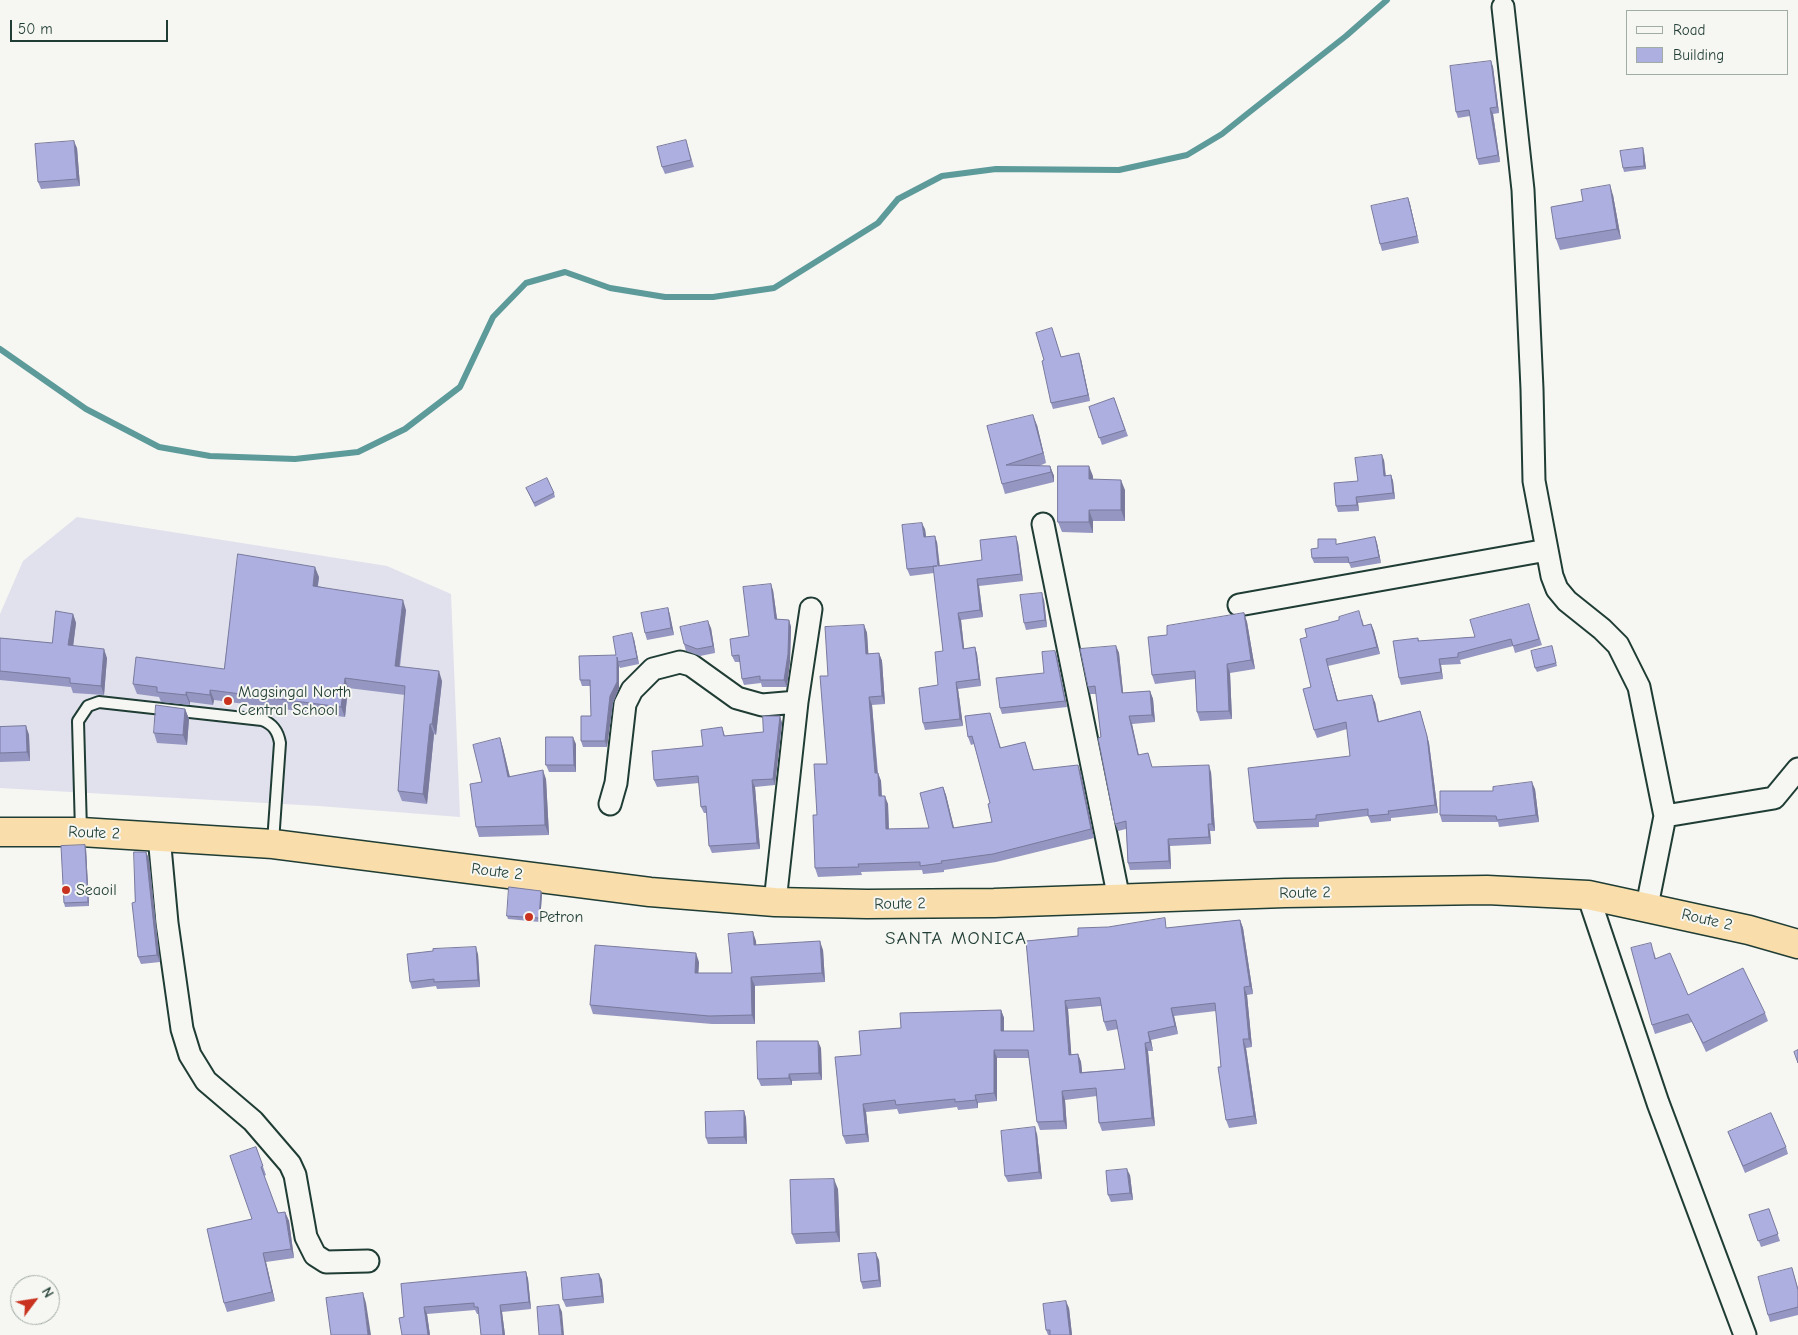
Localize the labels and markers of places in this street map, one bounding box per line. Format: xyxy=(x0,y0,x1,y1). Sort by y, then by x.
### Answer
place label: Magsingal North Central School xyxy=(238,682,351,720)
marker: Magsingal North Central School xyxy=(222,695,234,707)
place label: Seaoil xyxy=(76,880,117,900)
marker: Seaoil xyxy=(60,884,72,896)
place label: Petron xyxy=(539,907,583,927)
marker: Petron xyxy=(523,911,535,923)

